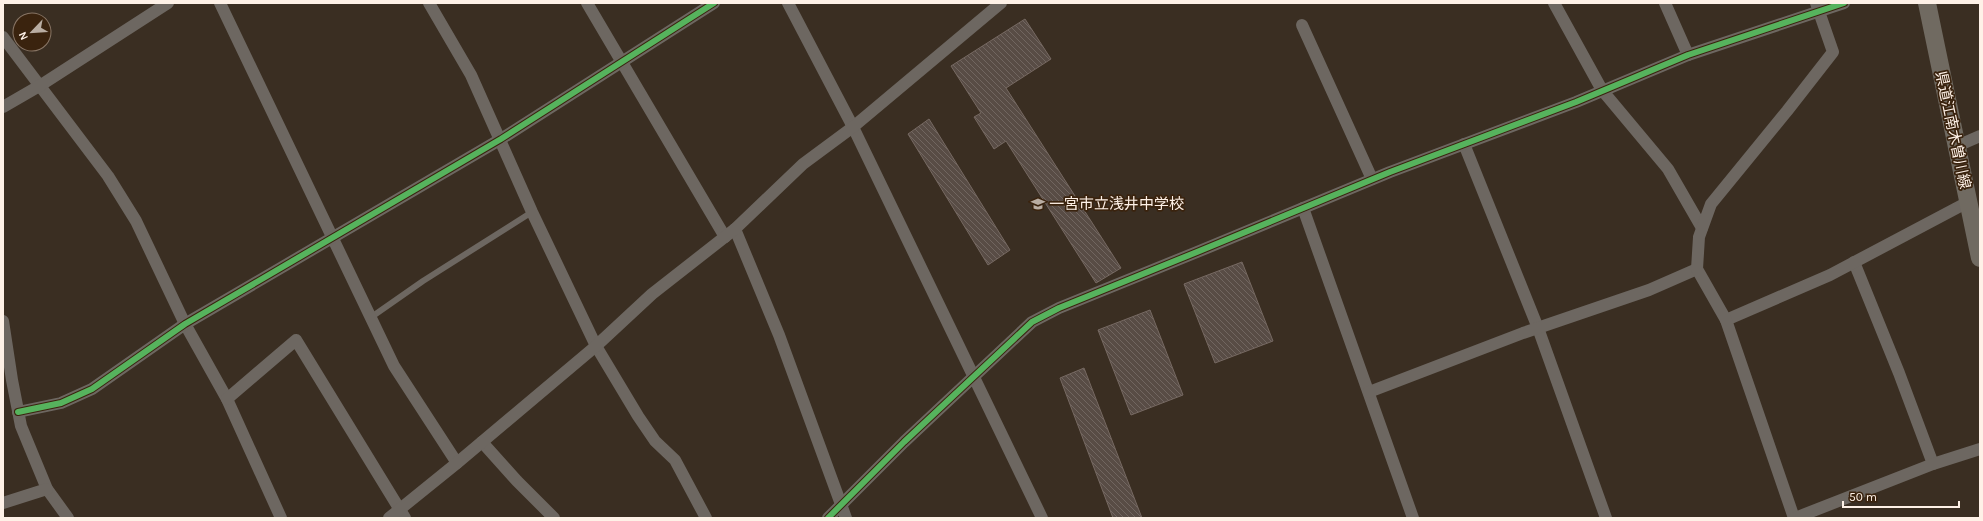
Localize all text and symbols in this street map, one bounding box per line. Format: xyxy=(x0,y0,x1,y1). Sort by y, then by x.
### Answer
north arrow xyxy=(12,12,52,52)
text: N xyxy=(16,30,31,42)
street label: 県道江南木曽川線 xyxy=(1932,69,1974,191)
place label: 一宮市立浅井中学校 xyxy=(1049,195,1184,213)
school or university icon: 一宮市立浅井中学校 xyxy=(1030,196,1046,212)
scale bar xyxy=(1843,483,1959,509)
text: 50 m xyxy=(1849,490,1877,504)

